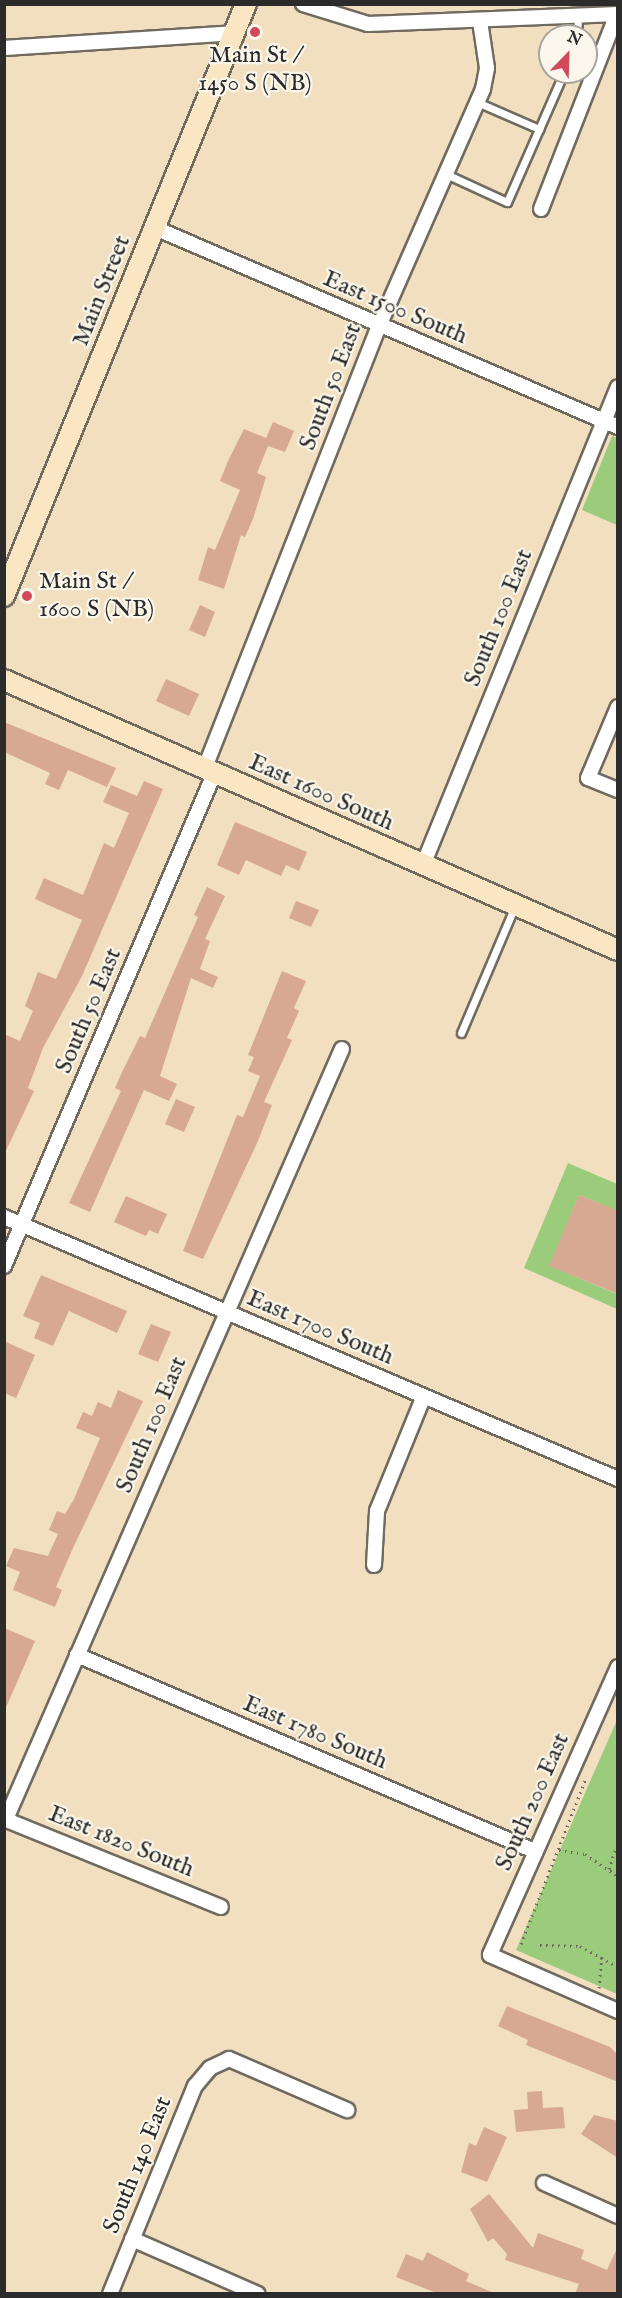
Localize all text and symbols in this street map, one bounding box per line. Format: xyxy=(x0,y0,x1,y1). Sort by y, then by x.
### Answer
north arrow xyxy=(538,24,598,84)
marker: Main St / 1450 S (NB) xyxy=(248,25,262,39)
text: N xyxy=(564,27,585,51)
place label: Main St / 1450 S (NB) xyxy=(198,42,312,98)
street label: Main Street xyxy=(67,231,137,351)
street label: East 1500 South xyxy=(319,265,471,351)
street label: South 50 East xyxy=(294,320,368,454)
street label: South 100 East xyxy=(458,545,540,691)
place label: Main St / 1600 S (NB) xyxy=(39,568,154,624)
marker: Main St / 1600 S (NB) xyxy=(20,589,34,603)
street label: East 1600 South xyxy=(244,748,398,838)
street label: South 50 East xyxy=(50,944,128,1078)
street label: East 1700 South xyxy=(242,1284,398,1372)
street label: South 100 East xyxy=(110,1353,194,1497)
street label: East 1780 South xyxy=(238,1690,392,1776)
street label: South 200 East xyxy=(490,1729,576,1875)
street label: East 1820 South xyxy=(44,1800,198,1884)
street label: South 140 East xyxy=(97,2092,179,2238)

